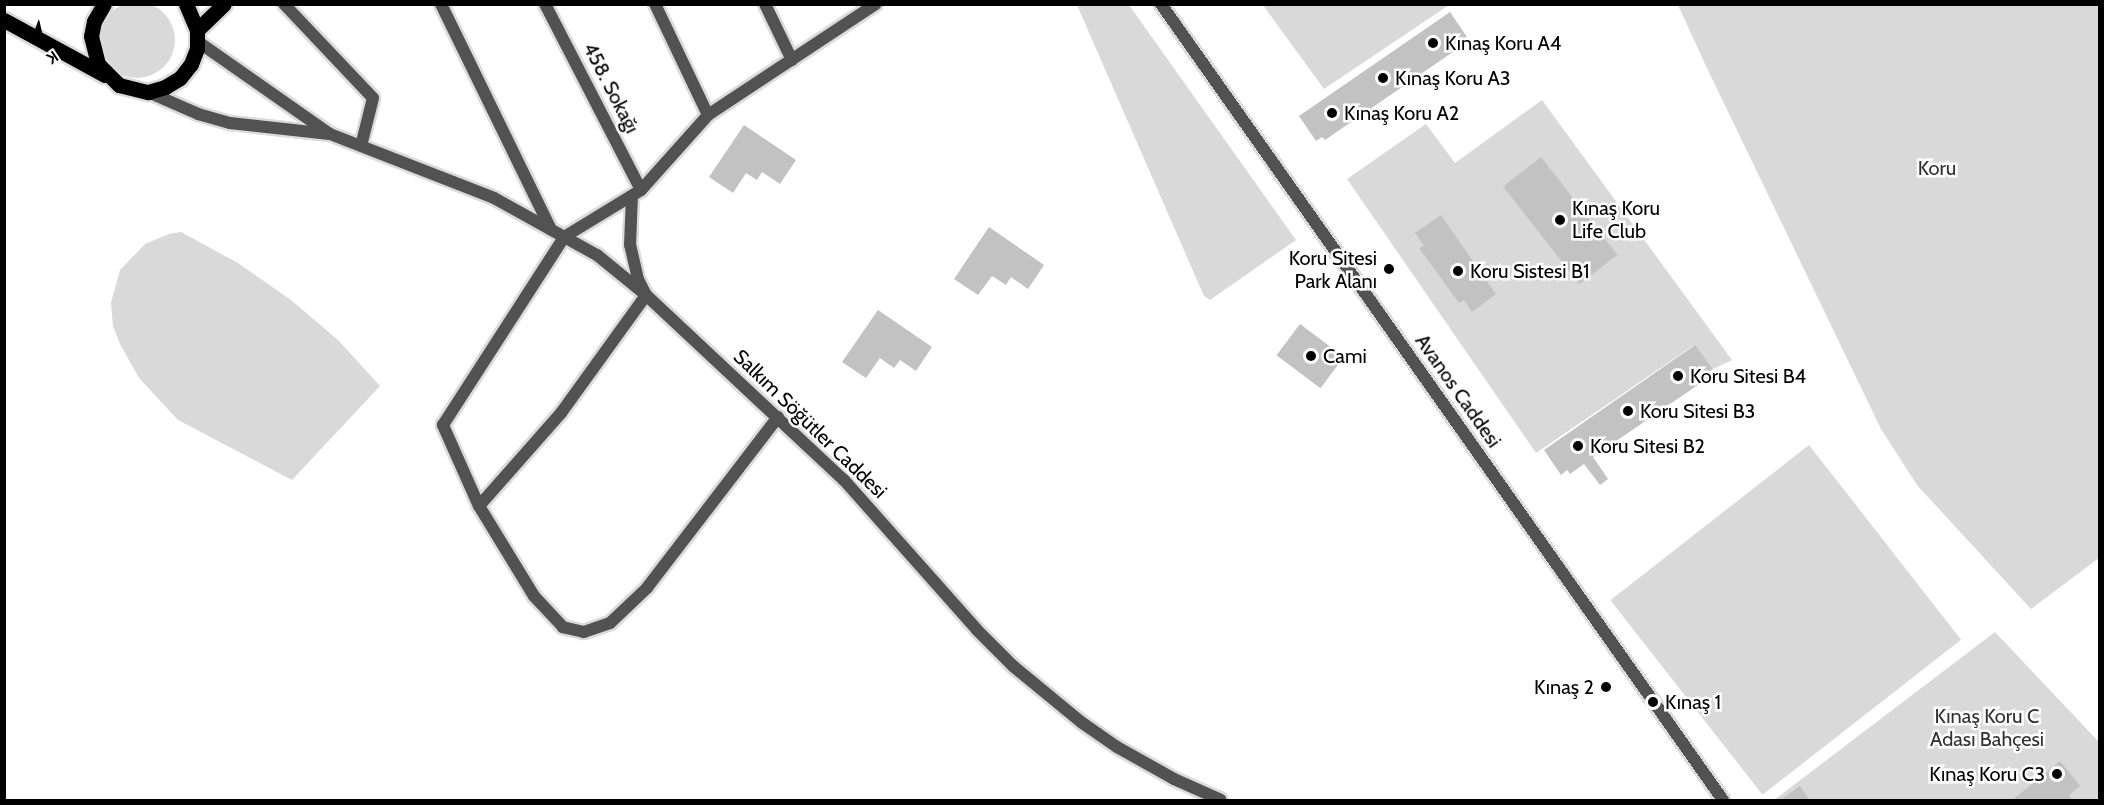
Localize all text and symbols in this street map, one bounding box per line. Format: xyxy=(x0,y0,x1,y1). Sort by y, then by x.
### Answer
north arrow xyxy=(12,12,72,72)
place label: Kınaş Koru A4 xyxy=(1445,31,1561,55)
marker: Kınaş Koru A4 xyxy=(1426,36,1440,50)
street label: 458. Sokağı xyxy=(578,39,644,137)
text: K xyxy=(43,47,62,68)
place label: Kınaş Koru A3 xyxy=(1395,66,1511,90)
marker: Kınaş Koru A3 xyxy=(1376,71,1390,85)
place label: Kınaş Koru A2 xyxy=(1344,101,1459,125)
marker: Kınaş Koru A2 xyxy=(1325,106,1339,120)
park label: Koru xyxy=(1918,156,1956,180)
place label: Kınaş Koru Life Club xyxy=(1572,196,1660,243)
marker: Kınaş Koru Life Club xyxy=(1553,213,1567,227)
place label: Koru Sitesi Park Alanı xyxy=(1289,246,1377,293)
place label: Koru Sistesi B1 xyxy=(1470,259,1589,283)
marker: Koru Sitesi Park Alanı xyxy=(1382,262,1396,276)
marker: Koru Sistesi B1 xyxy=(1451,264,1465,278)
street label: Avanos Caddesi xyxy=(1410,330,1506,452)
place label: Cami xyxy=(1323,344,1367,368)
street label: Salkım Söğütler Caddesi xyxy=(728,345,892,503)
marker: Cami xyxy=(1304,349,1318,363)
place label: Koru Sitesi B4 xyxy=(1690,364,1806,388)
marker: Koru Sitesi B4 xyxy=(1671,369,1685,383)
place label: Koru Sitesi B3 xyxy=(1640,399,1755,423)
marker: Koru Sitesi B3 xyxy=(1621,404,1635,418)
place label: Koru Sitesi B2 xyxy=(1590,434,1705,458)
marker: Koru Sitesi B2 xyxy=(1571,439,1585,453)
place label: Kınaş 2 xyxy=(1534,675,1594,699)
marker: Kınaş 2 xyxy=(1599,680,1613,694)
place label: Kınaş 1 xyxy=(1665,690,1721,714)
marker: Kınaş 1 xyxy=(1646,695,1660,709)
park label: Kınaş Koru C Adası Bahçesi xyxy=(1930,705,2044,752)
place label: Kınaş Koru C3 xyxy=(1929,762,2045,786)
marker: Kınaş Koru C3 xyxy=(2050,767,2064,781)

